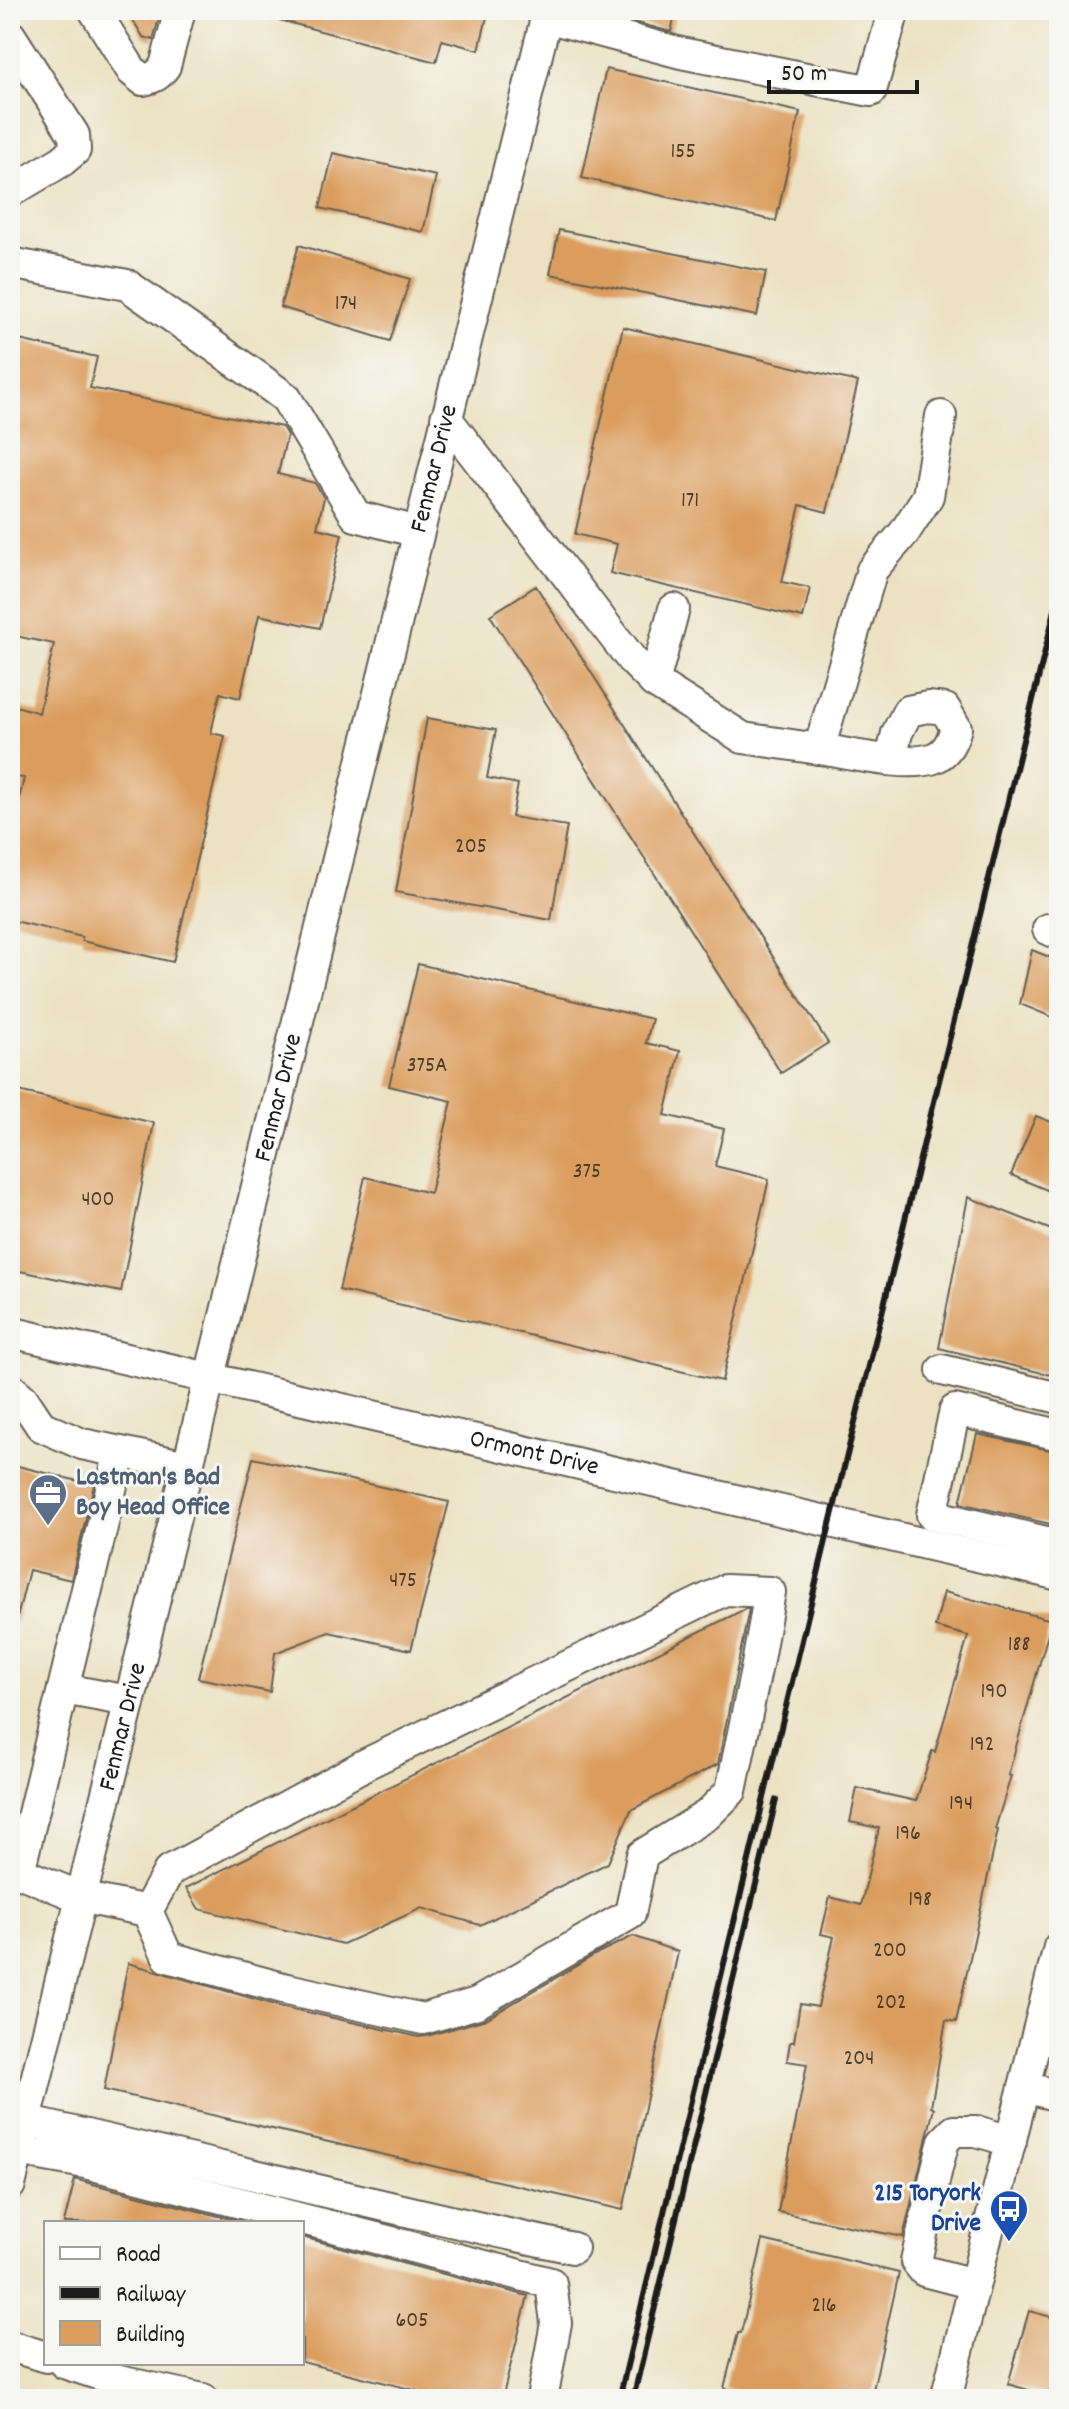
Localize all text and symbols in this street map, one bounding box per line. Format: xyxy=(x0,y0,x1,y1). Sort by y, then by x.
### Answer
scale bar xyxy=(769,44,917,94)
text: 50 m xyxy=(781,58,827,92)
house number: 155 xyxy=(670,137,696,168)
house number: 174 xyxy=(335,289,357,320)
street label: Fenmar Drive xyxy=(401,401,468,537)
house number: 171 xyxy=(681,486,699,517)
house number: 205 xyxy=(455,832,487,863)
street label: Fenmar Drive xyxy=(245,1030,313,1166)
house number: 375A xyxy=(407,1051,447,1082)
house number: 375 xyxy=(573,1157,601,1188)
house number: 400 xyxy=(81,1185,115,1216)
street label: Ormont Drive xyxy=(466,1421,602,1486)
place label: Lastman's Bad Boy Head Office xyxy=(76,1460,230,1527)
office icon: Lastman's Bad Boy Head Office xyxy=(27,1472,69,1527)
house number: 475 xyxy=(389,1566,417,1597)
house number: 188 xyxy=(1008,1630,1030,1661)
street label: Fenmar Drive xyxy=(90,1659,157,1795)
house number: 190 xyxy=(981,1677,1007,1708)
house number: 192 xyxy=(970,1730,994,1761)
house number: 194 xyxy=(949,1789,973,1820)
house number: 196 xyxy=(895,1819,921,1850)
house number: 198 xyxy=(908,1885,932,1916)
house number: 200 xyxy=(873,1936,907,1967)
house number: 202 xyxy=(875,1988,907,2019)
house number: 204 xyxy=(844,2044,874,2075)
place label: 215 Toryork Drive xyxy=(874,2176,981,2243)
bus stop icon: 215 Toryork Drive xyxy=(988,2188,1030,2243)
legend xyxy=(44,2221,304,2365)
text: Road xyxy=(116,2239,161,2273)
text: Railway xyxy=(116,2279,187,2313)
house number: 216 xyxy=(811,2291,837,2322)
house number: 605 xyxy=(396,2306,428,2337)
text: Building xyxy=(116,2319,185,2353)

